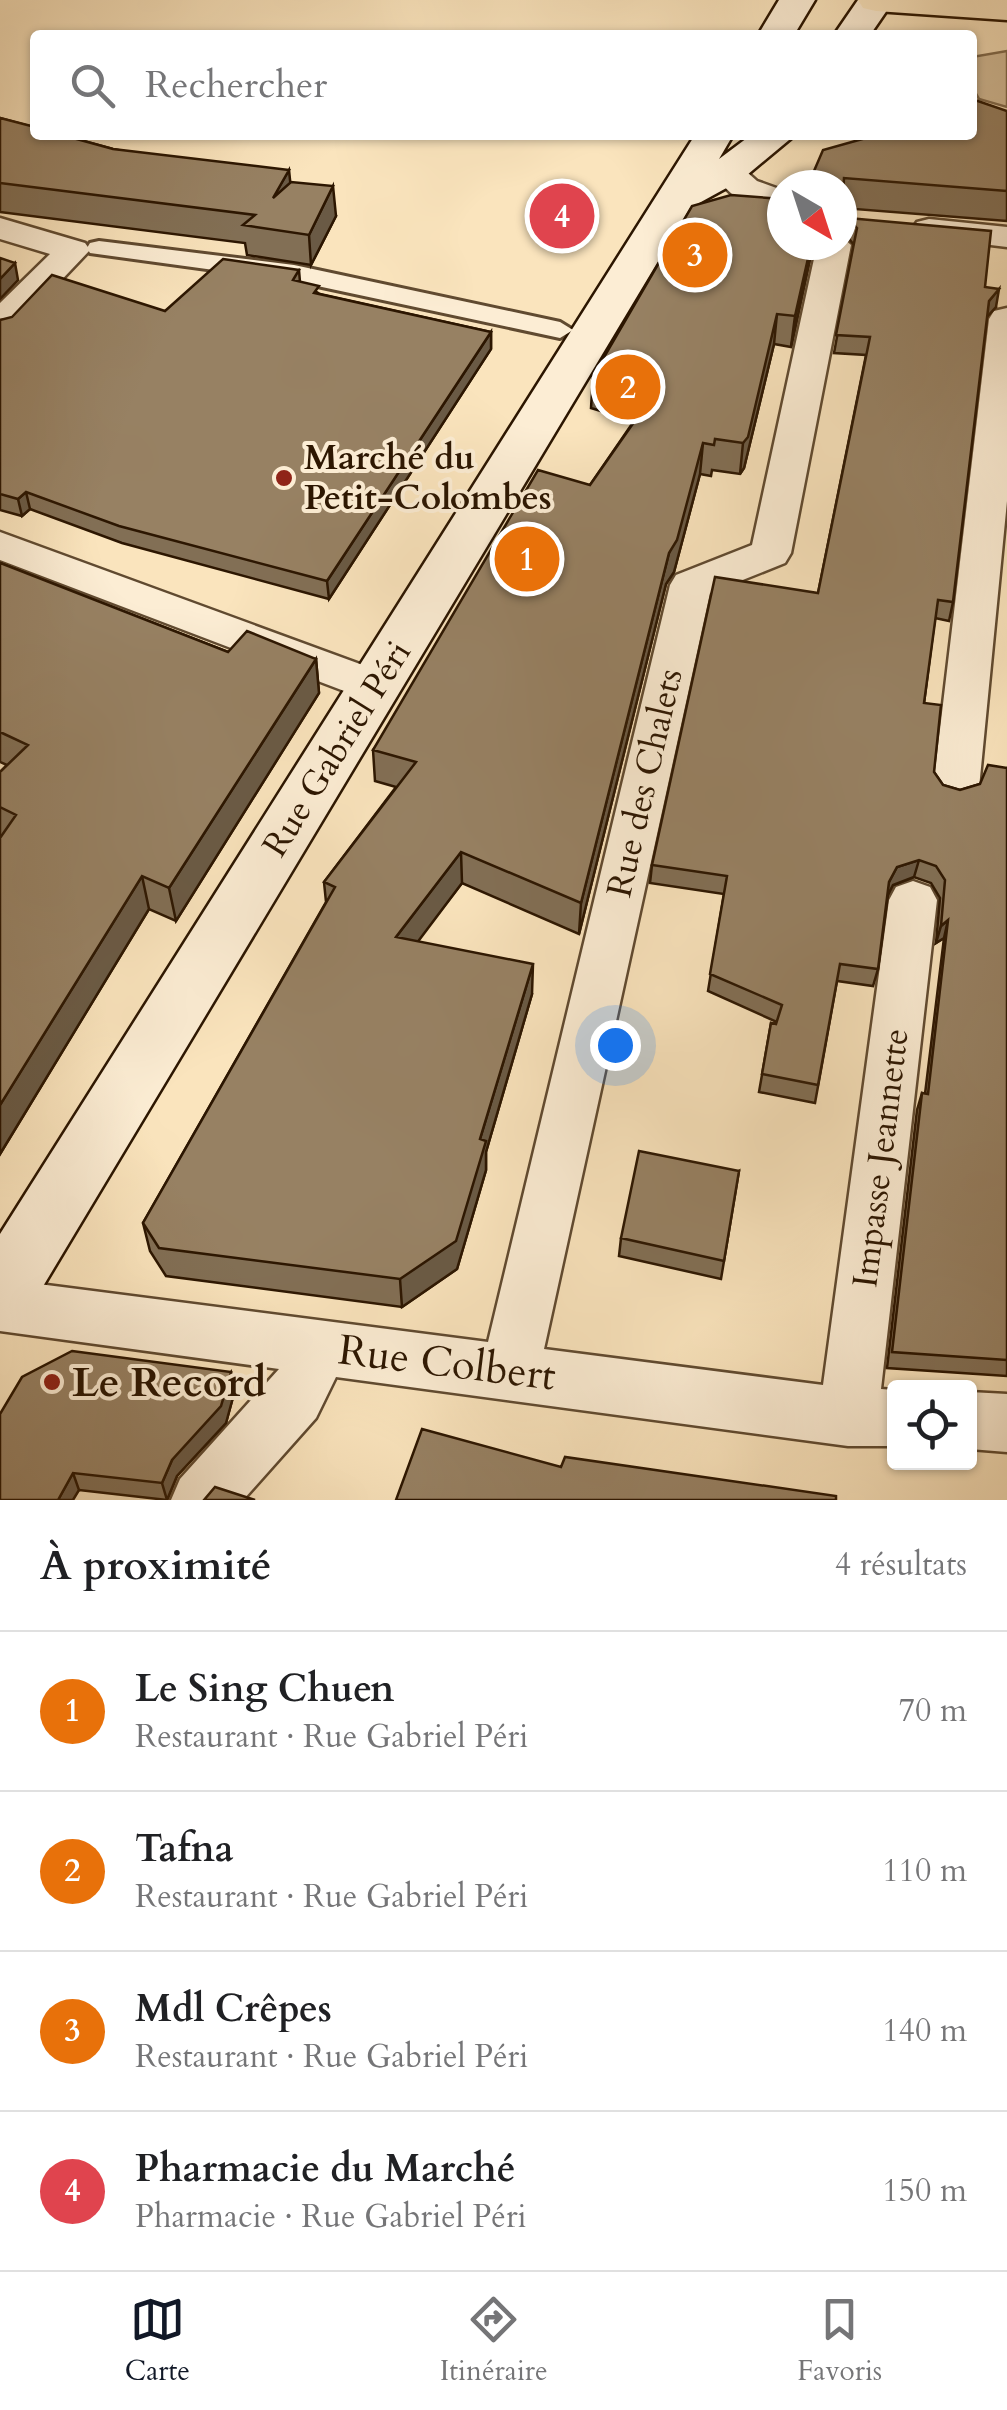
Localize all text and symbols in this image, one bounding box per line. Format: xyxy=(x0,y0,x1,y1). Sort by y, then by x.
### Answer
search box xyxy=(30,30,977,140)
icon: search xyxy=(65,58,120,113)
text: Rechercher xyxy=(145,59,327,111)
north arrow xyxy=(767,170,857,260)
pin: 4 xyxy=(530,178,594,254)
pin: 3 xyxy=(662,218,728,292)
pin: 2 xyxy=(596,350,660,424)
place label: Marché du Petit-Colombes xyxy=(304,434,552,522)
marker: Marché du Petit-Colombes xyxy=(273,467,295,489)
pin: 1 xyxy=(494,522,560,596)
street label: Rue Gabriel Péri xyxy=(251,632,423,866)
street label: Rue des Chalets xyxy=(595,664,695,902)
your location xyxy=(590,1020,641,1071)
street label: Impasse Jeannette xyxy=(841,1026,921,1290)
street label: Rue Colbert xyxy=(335,1321,559,1405)
place label: Le Record xyxy=(72,1354,266,1411)
marker: Le Record xyxy=(41,1371,63,1393)
map controls xyxy=(887,1380,977,1470)
button: locate xyxy=(887,1380,977,1470)
text: À proximité xyxy=(40,1537,272,1594)
text: 4 résultats xyxy=(835,1543,967,1587)
text: Le Sing Chuen xyxy=(135,1663,394,1715)
text: 1 xyxy=(64,1689,81,1733)
text: 70 m xyxy=(899,1689,967,1733)
text: Restaurant · Rue Gabriel Péri xyxy=(135,1715,528,1759)
text: Tafna xyxy=(135,1823,234,1875)
text: 2 xyxy=(64,1849,81,1893)
text: 110 m xyxy=(882,1849,967,1893)
text: Restaurant · Rue Gabriel Péri xyxy=(135,1875,528,1919)
text: Mdl Crêpes xyxy=(135,1983,332,2035)
text: 3 xyxy=(64,2009,81,2053)
text: 140 m xyxy=(882,2009,967,2053)
text: Restaurant · Rue Gabriel Péri xyxy=(135,2035,528,2079)
text: Pharmacie du Marché xyxy=(135,2143,516,2195)
text: 4 xyxy=(64,2169,81,2213)
text: 150 m xyxy=(882,2169,967,2213)
text: Pharmacie · Rue Gabriel Péri xyxy=(135,2195,527,2239)
tab: Carte xyxy=(125,2292,190,2390)
tab: Itinéraire xyxy=(440,2292,548,2390)
tab: Favoris xyxy=(797,2292,882,2390)

